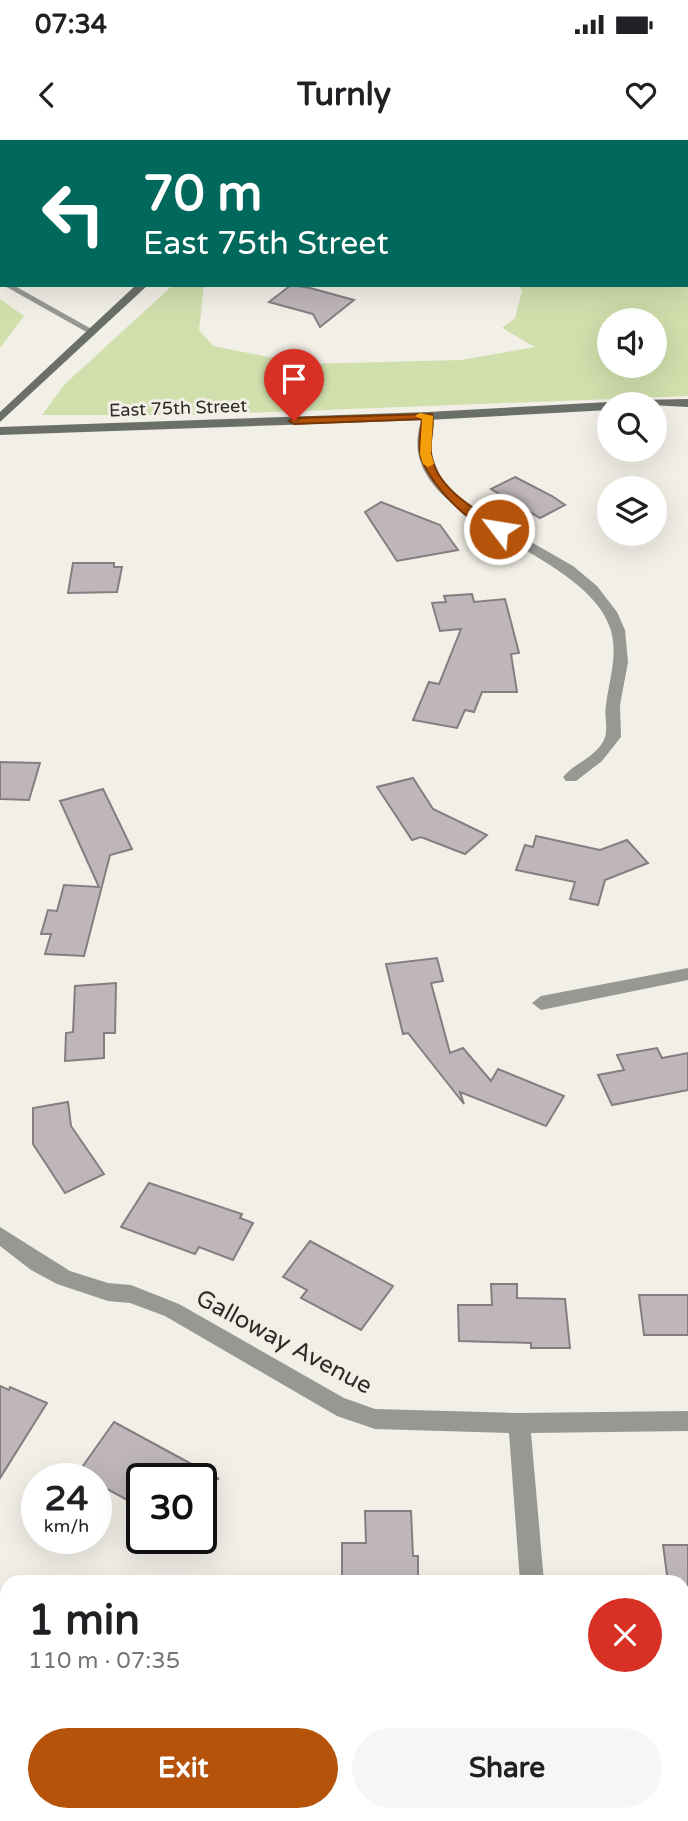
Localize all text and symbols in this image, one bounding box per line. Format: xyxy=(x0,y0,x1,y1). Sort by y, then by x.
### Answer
text: 07:34 xyxy=(35,9,107,40)
icon: back xyxy=(28,76,66,114)
text: Turnly xyxy=(297,76,391,114)
icon: heart xyxy=(622,76,660,114)
text: 70 m xyxy=(143,165,262,224)
icon: left xyxy=(28,168,119,259)
text: East 75th Street xyxy=(143,225,389,263)
map controls xyxy=(597,308,667,546)
button: sound xyxy=(597,308,667,378)
pin xyxy=(264,349,324,421)
icon: arrive xyxy=(275,360,313,398)
button: search xyxy=(597,392,667,462)
street label: East 75th Street xyxy=(109,395,248,421)
button: layers xyxy=(597,476,667,546)
position arrow xyxy=(462,492,536,566)
street label: Galloway Avenue xyxy=(191,1283,377,1401)
speed limit sign: 30 xyxy=(126,1463,217,1554)
text: 24 xyxy=(45,1478,88,1520)
text: km/h xyxy=(44,1515,89,1537)
text: 1 min xyxy=(28,1595,140,1646)
button: close xyxy=(588,1598,662,1672)
text: 110 m · 07:35 xyxy=(28,1647,180,1675)
button: Exit xyxy=(28,1728,338,1808)
button: Share xyxy=(352,1728,662,1808)

